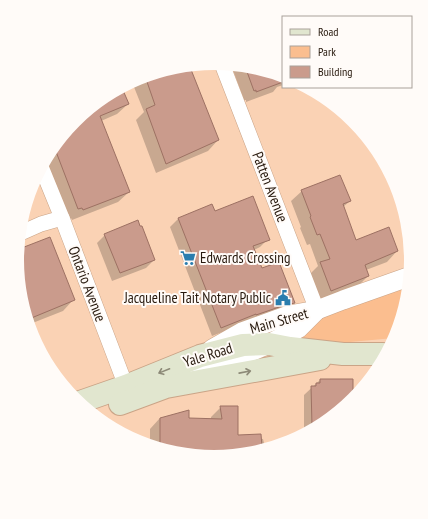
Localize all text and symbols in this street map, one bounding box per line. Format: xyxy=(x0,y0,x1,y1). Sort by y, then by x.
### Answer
legend xyxy=(282,16,412,88)
text: Road xyxy=(318,24,338,39)
text: Park xyxy=(318,44,336,59)
text: Building xyxy=(318,64,353,79)
street label: Patten Avenue xyxy=(248,149,293,225)
street label: Ontario Avenue xyxy=(64,243,111,324)
place label: Edwards Crossing xyxy=(200,248,290,267)
supermarket icon: Edwards Crossing xyxy=(179,249,197,267)
place label: Jacqueline Tait Notary Public xyxy=(123,288,272,307)
public building icon: Jacqueline Tait Notary Public xyxy=(274,289,292,307)
street label: Main Street xyxy=(248,303,310,338)
street label: Yale Road xyxy=(181,338,235,371)
one-way arrow xyxy=(158,367,170,375)
one-way arrow xyxy=(238,368,251,376)

